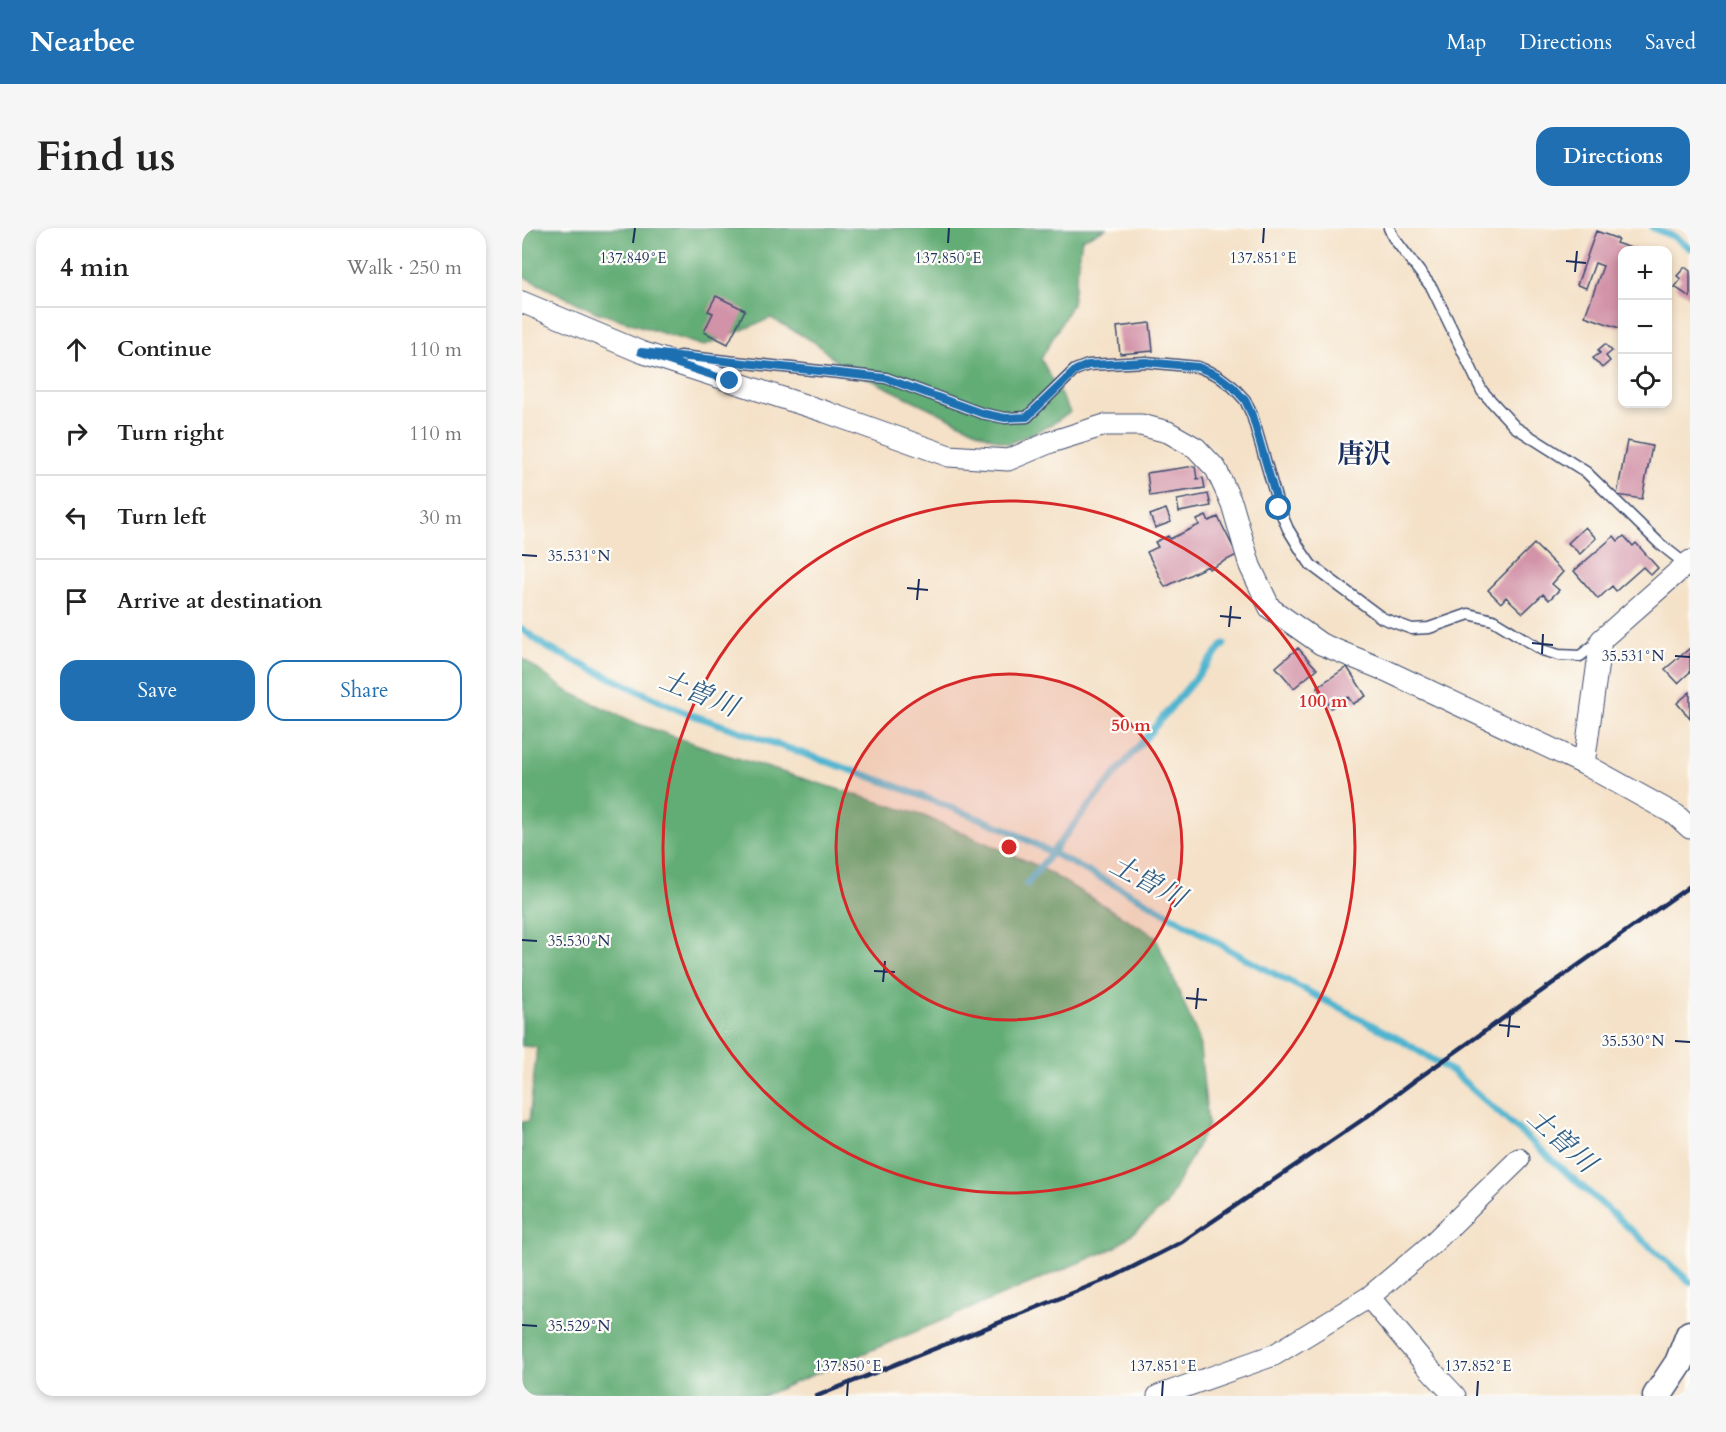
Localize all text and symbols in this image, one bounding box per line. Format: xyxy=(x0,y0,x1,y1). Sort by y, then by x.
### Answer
text: Nearbee xyxy=(30,23,135,61)
text: Map xyxy=(1446,28,1486,57)
text: Directions xyxy=(1519,28,1612,57)
text: Saved xyxy=(1645,28,1696,57)
button: Directions xyxy=(1536,127,1690,186)
text: Find us xyxy=(36,128,176,185)
map controls xyxy=(1618,246,1672,408)
button: + xyxy=(1618,246,1672,300)
text: 137.849°E xyxy=(600,248,666,268)
text: 137.850°E xyxy=(915,248,981,268)
text: 137.851°E xyxy=(1230,248,1296,268)
text: 4 min xyxy=(60,250,129,285)
text: Walk · 250 m xyxy=(347,254,462,281)
button: − xyxy=(1618,300,1672,354)
icon: ahead xyxy=(60,333,93,366)
text: Continue xyxy=(117,334,212,364)
text: 110 m xyxy=(409,336,462,363)
button: locate xyxy=(1618,354,1672,408)
route end xyxy=(716,367,742,393)
icon: right xyxy=(60,417,93,450)
text: Turn right xyxy=(117,418,224,448)
text: 110 m xyxy=(409,420,462,447)
district label: 唐沢 xyxy=(1337,436,1391,473)
route start xyxy=(1265,494,1291,520)
icon: left xyxy=(60,501,93,534)
text: Turn left xyxy=(117,502,206,532)
text: 30 m xyxy=(419,504,462,531)
text: 35.531°N xyxy=(548,546,611,566)
icon: arrive xyxy=(60,585,93,618)
text: Arrive at destination xyxy=(117,586,322,616)
text: 35.531°N xyxy=(1602,646,1665,666)
button: Save xyxy=(60,660,255,721)
button: Share xyxy=(267,660,462,721)
water label: 土曽川 xyxy=(654,661,746,727)
text: 100 m xyxy=(1298,689,1348,714)
text: 50 m xyxy=(1111,713,1151,738)
centre of rings xyxy=(999,837,1019,857)
water label: 土曽川 xyxy=(1103,846,1195,918)
text: 35.530°N xyxy=(548,931,611,951)
text: 35.530°N xyxy=(1602,1031,1665,1051)
water label: 土曽川 xyxy=(1519,1100,1606,1183)
text: 35.529°N xyxy=(548,1316,611,1336)
text: 137.850°E xyxy=(815,1356,881,1376)
text: 137.851°E xyxy=(1130,1356,1196,1376)
text: 137.852°E xyxy=(1445,1356,1511,1376)

